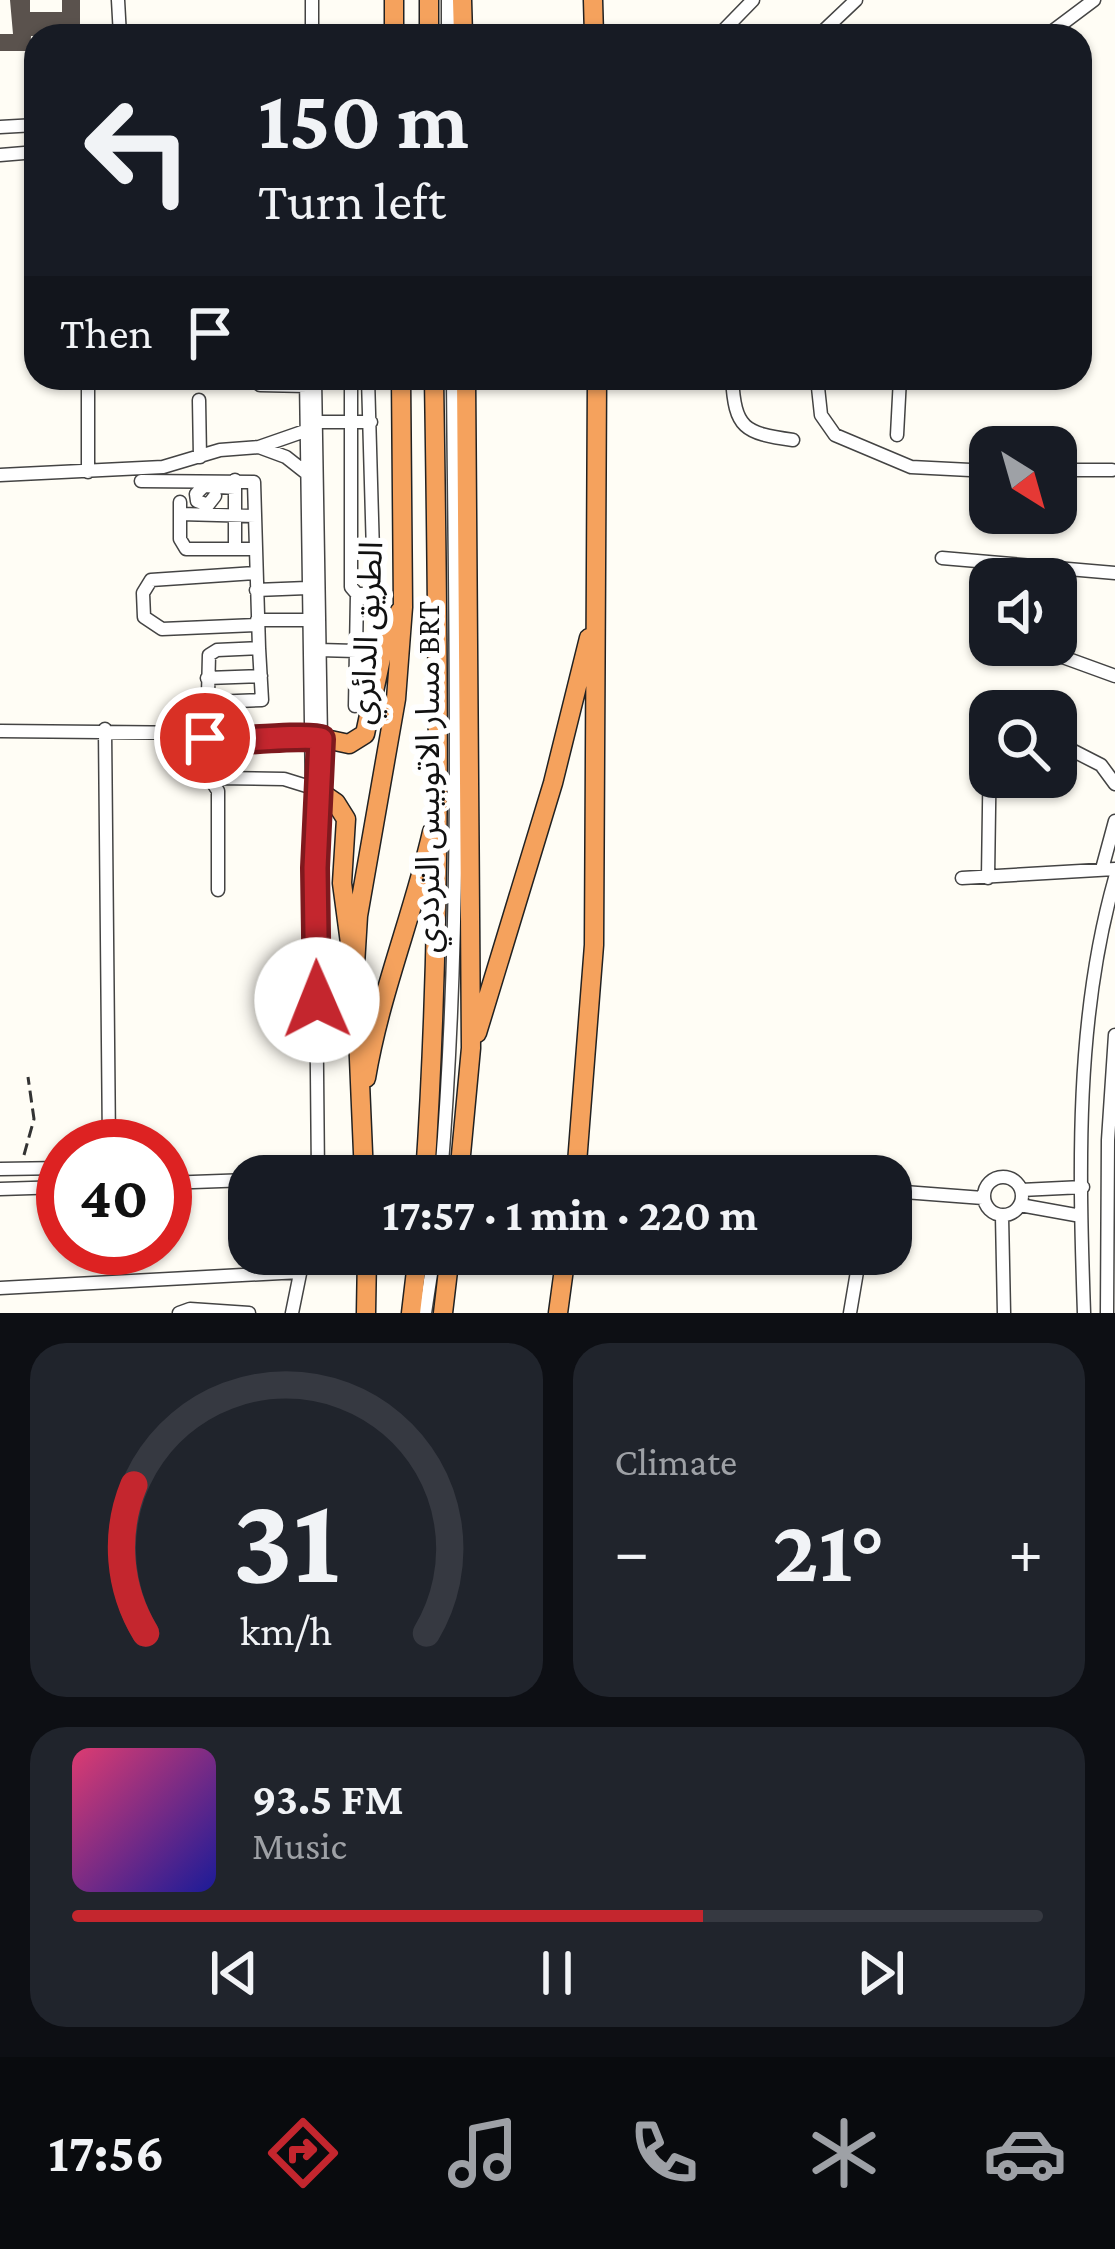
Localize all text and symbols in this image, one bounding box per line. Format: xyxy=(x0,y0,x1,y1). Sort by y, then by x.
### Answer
icon: left xyxy=(60,72,216,228)
text: 150 m xyxy=(258,73,469,166)
text: Turn left xyxy=(258,171,446,231)
icon: arrive xyxy=(177,300,243,366)
text: Then xyxy=(60,308,153,358)
north arrow xyxy=(969,426,1077,534)
map controls xyxy=(969,426,1077,798)
street label: الطريق الدائري xyxy=(343,540,396,726)
button: sound xyxy=(969,558,1077,666)
street label: مسار الاتوبيس الترددي BRT xyxy=(409,601,452,953)
pin xyxy=(154,687,256,789)
button: search xyxy=(969,690,1077,798)
icon: arrive xyxy=(172,705,238,771)
position arrow xyxy=(254,937,380,1063)
speed limit sign: 40 xyxy=(36,1119,192,1275)
text: 17:57 · 1 min · 220 m xyxy=(382,1190,758,1240)
text: Climate xyxy=(615,1440,737,1483)
text: 31 xyxy=(232,1470,340,1609)
text: 21° xyxy=(773,1500,885,1600)
text: − xyxy=(615,1514,649,1587)
text: + xyxy=(1008,1514,1043,1587)
text: km/h xyxy=(240,1607,332,1654)
text: 93.5 FM xyxy=(252,1774,404,1824)
text: Music xyxy=(252,1824,347,1867)
icon: previous xyxy=(201,1940,267,2006)
icon: pause xyxy=(524,1940,590,2006)
icon: next xyxy=(848,1940,914,2006)
icon: directions xyxy=(261,2111,345,2195)
icon: music xyxy=(441,2111,525,2195)
icon: phone xyxy=(622,2111,706,2195)
icon: climate xyxy=(802,2111,886,2195)
icon: car xyxy=(983,2111,1067,2195)
text: 17:56 xyxy=(48,2123,165,2183)

